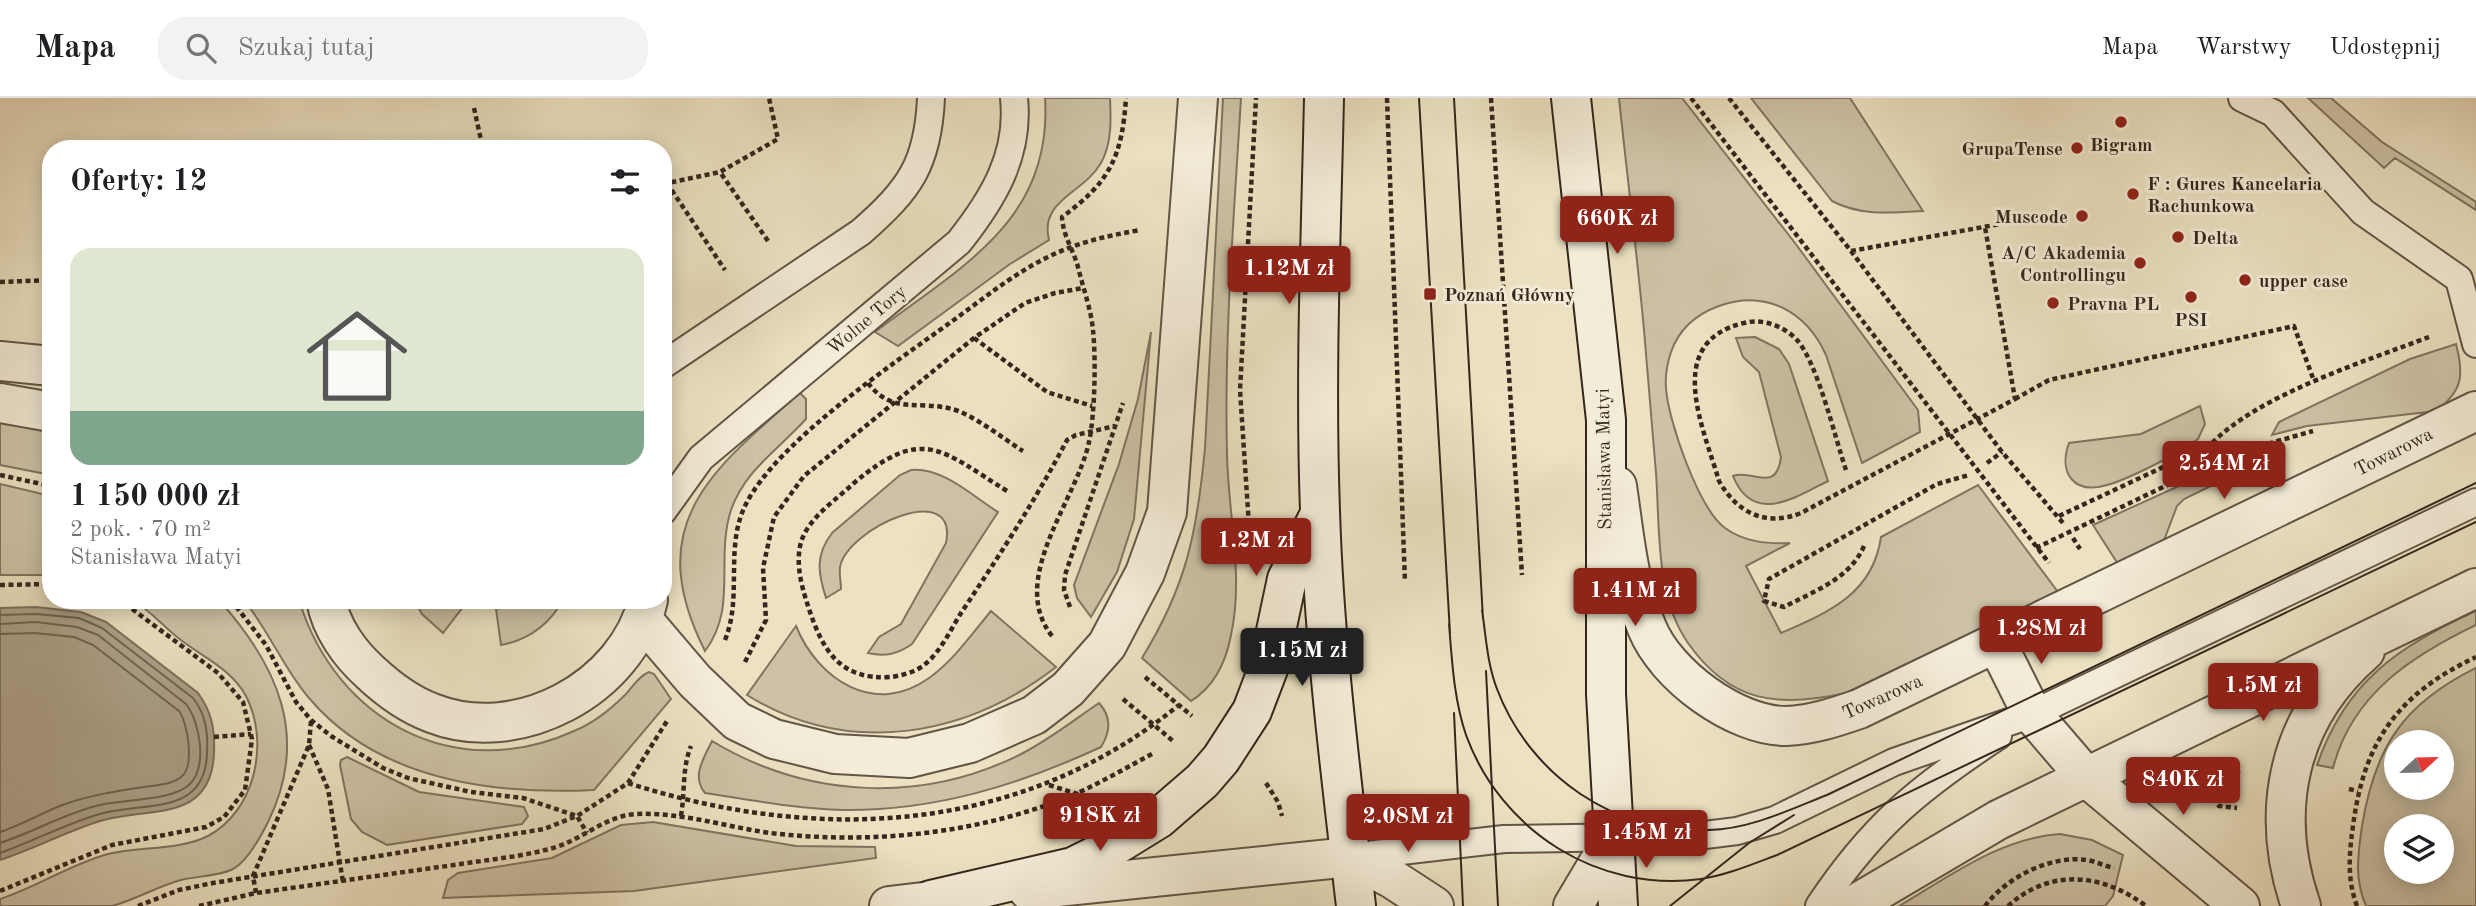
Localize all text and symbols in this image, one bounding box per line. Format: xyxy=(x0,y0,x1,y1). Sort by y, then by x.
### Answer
search box xyxy=(158,17,648,80)
icon: search xyxy=(182,29,220,67)
text: Mapa xyxy=(35,32,116,65)
text: Szukaj tutaj xyxy=(238,35,375,61)
text: Mapa xyxy=(2102,36,2158,60)
text: Warstwy xyxy=(2196,36,2292,60)
text: Udostępnij xyxy=(2330,36,2441,60)
marker: Bigram xyxy=(2113,114,2129,130)
place label: Bigram xyxy=(2090,137,2152,156)
marker: GrupaTense xyxy=(2069,140,2085,156)
place label: GrupaTense xyxy=(1962,141,2063,160)
icon: filters xyxy=(606,163,644,201)
text: Oferty: 12 xyxy=(70,167,207,197)
place label: F : Gures Kancelaria Rachunkowa xyxy=(2147,176,2323,217)
marker: F : Gures Kancelaria Rachunkowa xyxy=(2125,186,2141,202)
pin: 660K zł xyxy=(1552,197,1682,256)
text: 660K zł xyxy=(1576,207,1658,230)
marker: Muscode xyxy=(2074,208,2090,224)
place label: Muscode xyxy=(1995,209,2068,228)
marker: Delta xyxy=(2170,229,2186,245)
place label: Delta xyxy=(2192,230,2239,249)
place label: A/C Akademia Controllingu xyxy=(2001,245,2126,286)
pin: 1.12M zł xyxy=(1217,246,1361,306)
marker: A/C Akademia Controllingu xyxy=(2132,255,2148,271)
text: 1.12M zł xyxy=(1243,257,1335,280)
marker: upper case xyxy=(2237,272,2253,288)
place label: upper case xyxy=(2259,273,2348,292)
street label: Wolne Tory xyxy=(824,282,911,359)
marker: Poznań Główny xyxy=(1422,286,1438,302)
place label: Poznań Główny xyxy=(1444,287,1575,306)
marker: PSI xyxy=(2183,289,2199,305)
icon: home xyxy=(294,293,420,419)
marker: Pravna PL xyxy=(2045,295,2061,311)
place label: Pravna PL xyxy=(2067,296,2159,315)
place label: PSI xyxy=(2174,312,2208,331)
street label: Stanisława Matyi xyxy=(1595,388,1616,530)
street label: Towarowa xyxy=(2352,425,2437,481)
pin: 2.54M zł xyxy=(2152,442,2296,501)
text: 2.54M zł xyxy=(2178,452,2270,475)
text: 1 150 000 zł xyxy=(70,482,240,512)
text: 2 pok. · 70 m² xyxy=(70,518,211,541)
pin: 1.2M zł xyxy=(1191,518,1321,578)
text: 1.2M zł xyxy=(1217,529,1295,552)
text: Stanisława Matyi xyxy=(70,546,241,569)
pin: 1.41M zł xyxy=(1563,568,1707,628)
text: 1.41M zł xyxy=(1589,579,1681,602)
pin: 1.28M zł xyxy=(1969,606,2113,666)
text: 1.28M zł xyxy=(1995,617,2087,640)
pin: 1.15M zł xyxy=(1230,628,1374,688)
text: 1.15M zł xyxy=(1256,639,1348,662)
pin: 1.5M zł xyxy=(2198,664,2328,723)
street label: Towarowa xyxy=(1840,672,1926,724)
text: 1.5M zł xyxy=(2224,674,2302,697)
north arrow xyxy=(2384,730,2454,800)
map controls xyxy=(2384,730,2454,884)
pin: 840K zł xyxy=(2118,758,2248,817)
text: 840K zł xyxy=(2142,768,2224,791)
pin: 918K zł xyxy=(1035,794,1165,853)
pin: 2.08M zł xyxy=(1336,794,1480,854)
text: 918K zł xyxy=(1059,804,1141,827)
text: 2.08M zł xyxy=(1362,805,1454,828)
pin: 1.45M zł xyxy=(1574,810,1718,870)
button: layers xyxy=(2384,814,2454,884)
text: 1.45M zł xyxy=(1600,821,1692,844)

